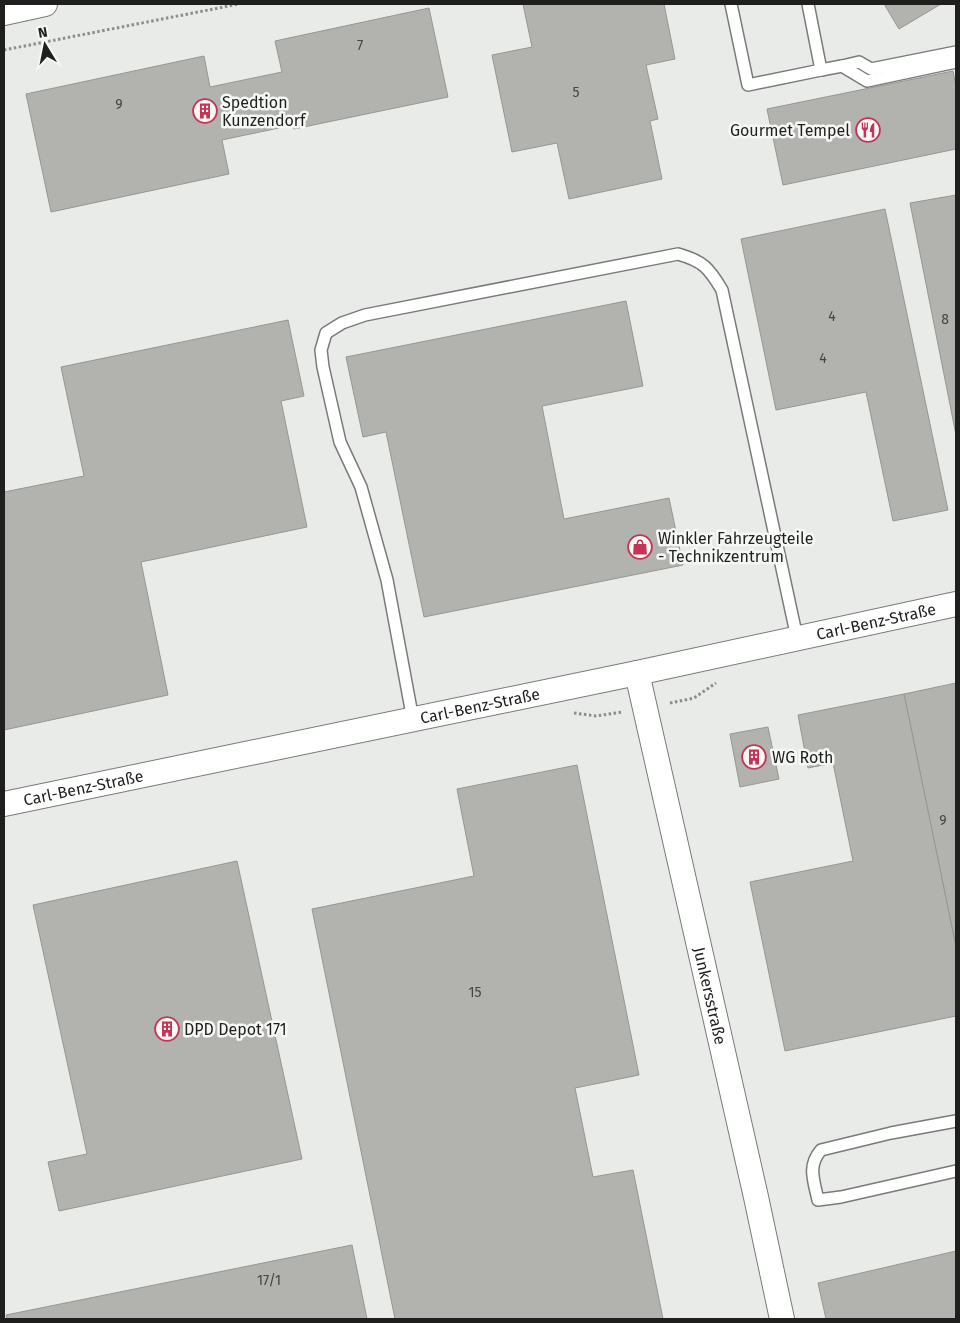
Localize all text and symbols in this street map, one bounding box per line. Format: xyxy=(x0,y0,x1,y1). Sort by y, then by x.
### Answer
north arrow xyxy=(20,20,70,70)
text: N xyxy=(37,24,49,42)
house number: 7 xyxy=(357,37,363,54)
house number: 5 xyxy=(572,84,580,101)
place label: Spedtion Kunzendorf xyxy=(222,93,307,130)
house number: 9 xyxy=(115,96,123,113)
building icon: Spedtion Kunzendorf xyxy=(192,98,218,124)
restaurant icon: Gourmet Tempel xyxy=(855,117,881,143)
place label: Gourmet Tempel xyxy=(730,121,850,140)
house number: 4 xyxy=(828,308,836,325)
house number: 8 xyxy=(941,311,949,328)
house number: 4 xyxy=(819,350,827,367)
place label: Winkler Fahrzeugteile - Technikzentrum xyxy=(658,529,813,566)
shop icon: Winkler Fahrzeugteile - Technikzentrum xyxy=(627,534,653,560)
street label: Carl-Benz-Straße xyxy=(815,600,938,644)
street label: Carl-Benz-Straße xyxy=(418,684,542,728)
building icon: WG Roth xyxy=(741,744,767,770)
place label: WG Roth xyxy=(772,748,834,767)
street label: Carl-Benz-Straße xyxy=(22,766,145,810)
house number: 9 xyxy=(939,812,947,829)
street label: Junkersstraße xyxy=(690,945,730,1047)
house number: 15 xyxy=(468,984,482,1001)
building icon: DPD Depot 171 xyxy=(154,1016,180,1042)
place label: DPD Depot 171 xyxy=(184,1020,287,1039)
house number: 17/1 xyxy=(257,1272,281,1289)

